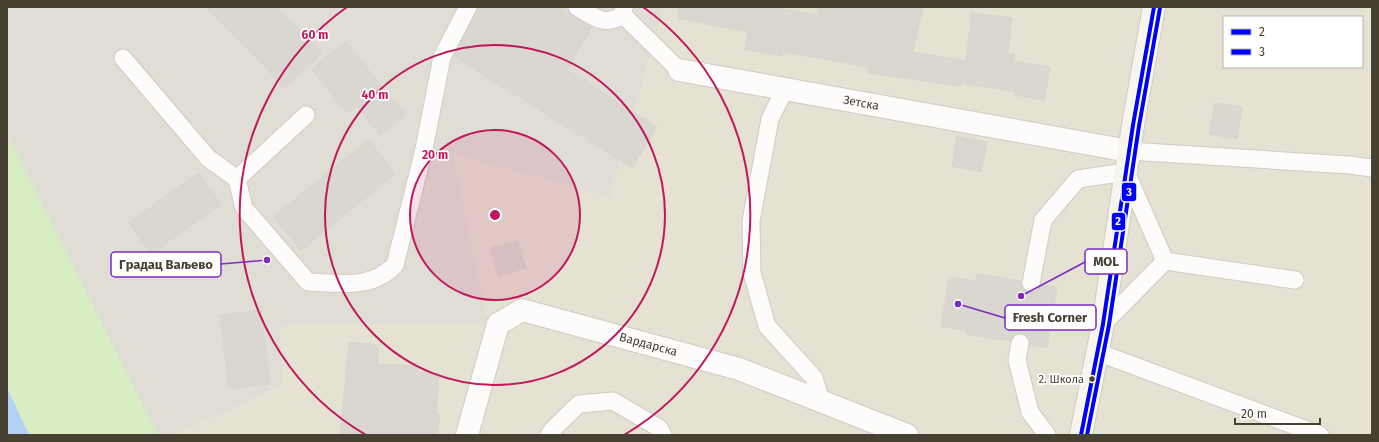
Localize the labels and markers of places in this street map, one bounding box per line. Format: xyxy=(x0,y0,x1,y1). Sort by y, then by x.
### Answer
centre of rings xyxy=(488,208,502,222)
callout: MOL xyxy=(1085,249,1127,274)
callout: Градац Ваљево xyxy=(111,252,221,277)
callout: Fresh Corner xyxy=(1005,305,1096,330)
place label: 2. Школа xyxy=(1039,373,1084,386)
marker: 2. Школа xyxy=(1087,374,1097,384)

